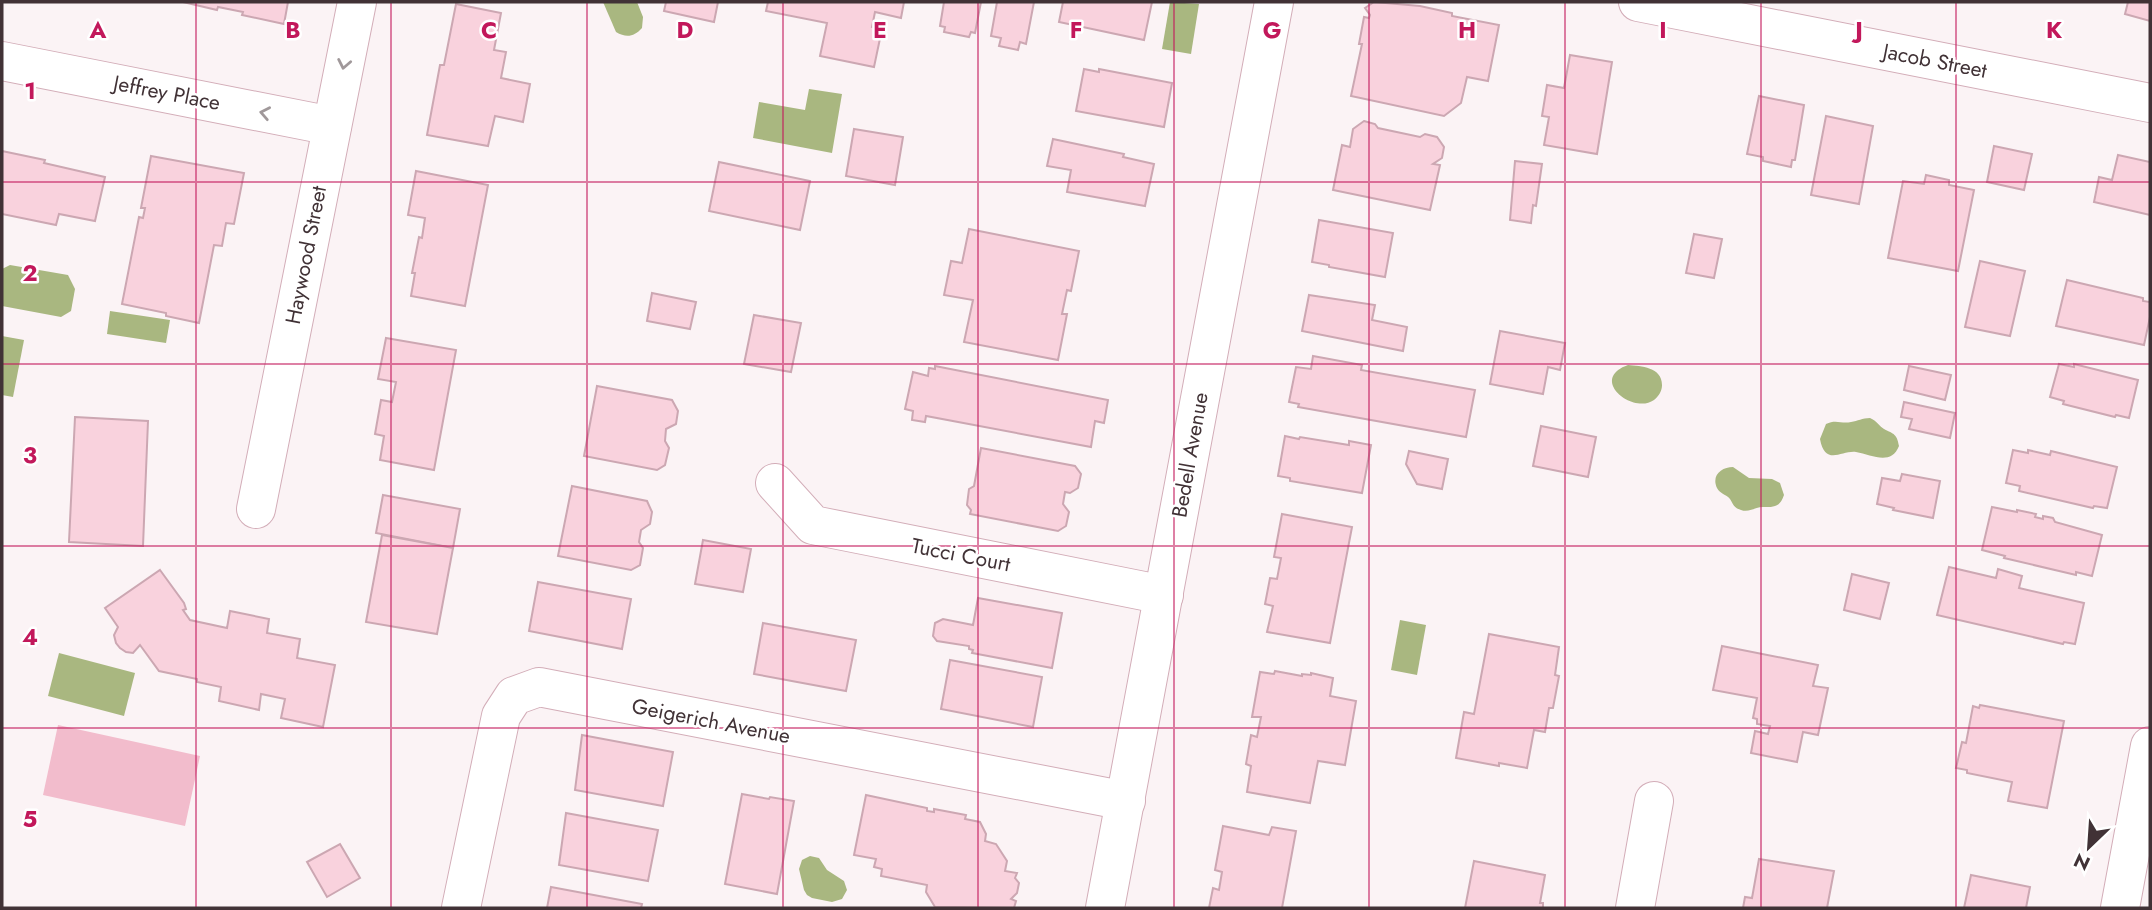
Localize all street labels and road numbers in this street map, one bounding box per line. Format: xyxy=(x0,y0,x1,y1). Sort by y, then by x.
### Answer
street label: Jacob Street xyxy=(1878,36,1989,86)
street label: Jeffrey Place xyxy=(108,67,223,118)
street label: Haywood Street xyxy=(278,183,334,327)
street label: Bedell Avenue xyxy=(1164,390,1216,520)
street label: Tucci Court xyxy=(909,531,1013,579)
street label: Geigerich Avenue xyxy=(629,691,793,751)

